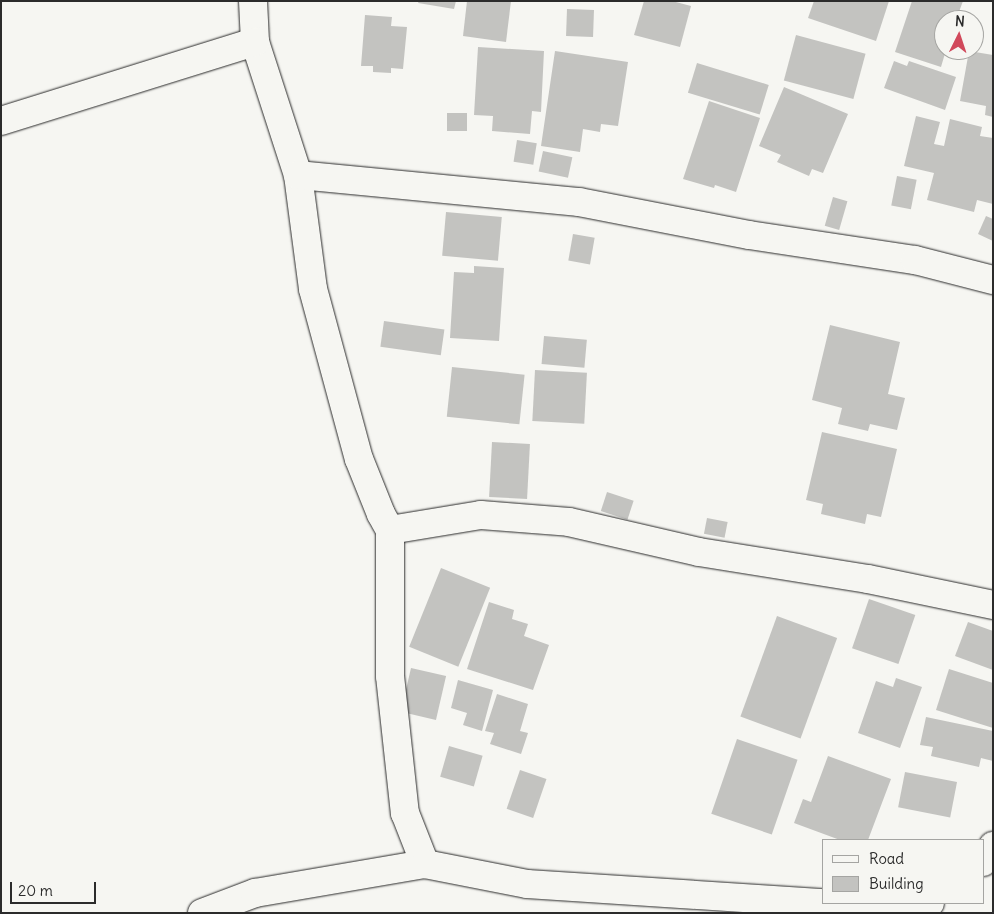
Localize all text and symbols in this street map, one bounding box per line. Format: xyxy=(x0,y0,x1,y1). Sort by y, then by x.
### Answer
north arrow xyxy=(934,10,984,60)
text: N xyxy=(955,12,965,30)
legend xyxy=(822,839,984,904)
text: Road xyxy=(869,849,904,868)
scale bar xyxy=(12,872,99,904)
text: Building xyxy=(869,874,924,893)
text: 20 m xyxy=(18,881,53,900)

